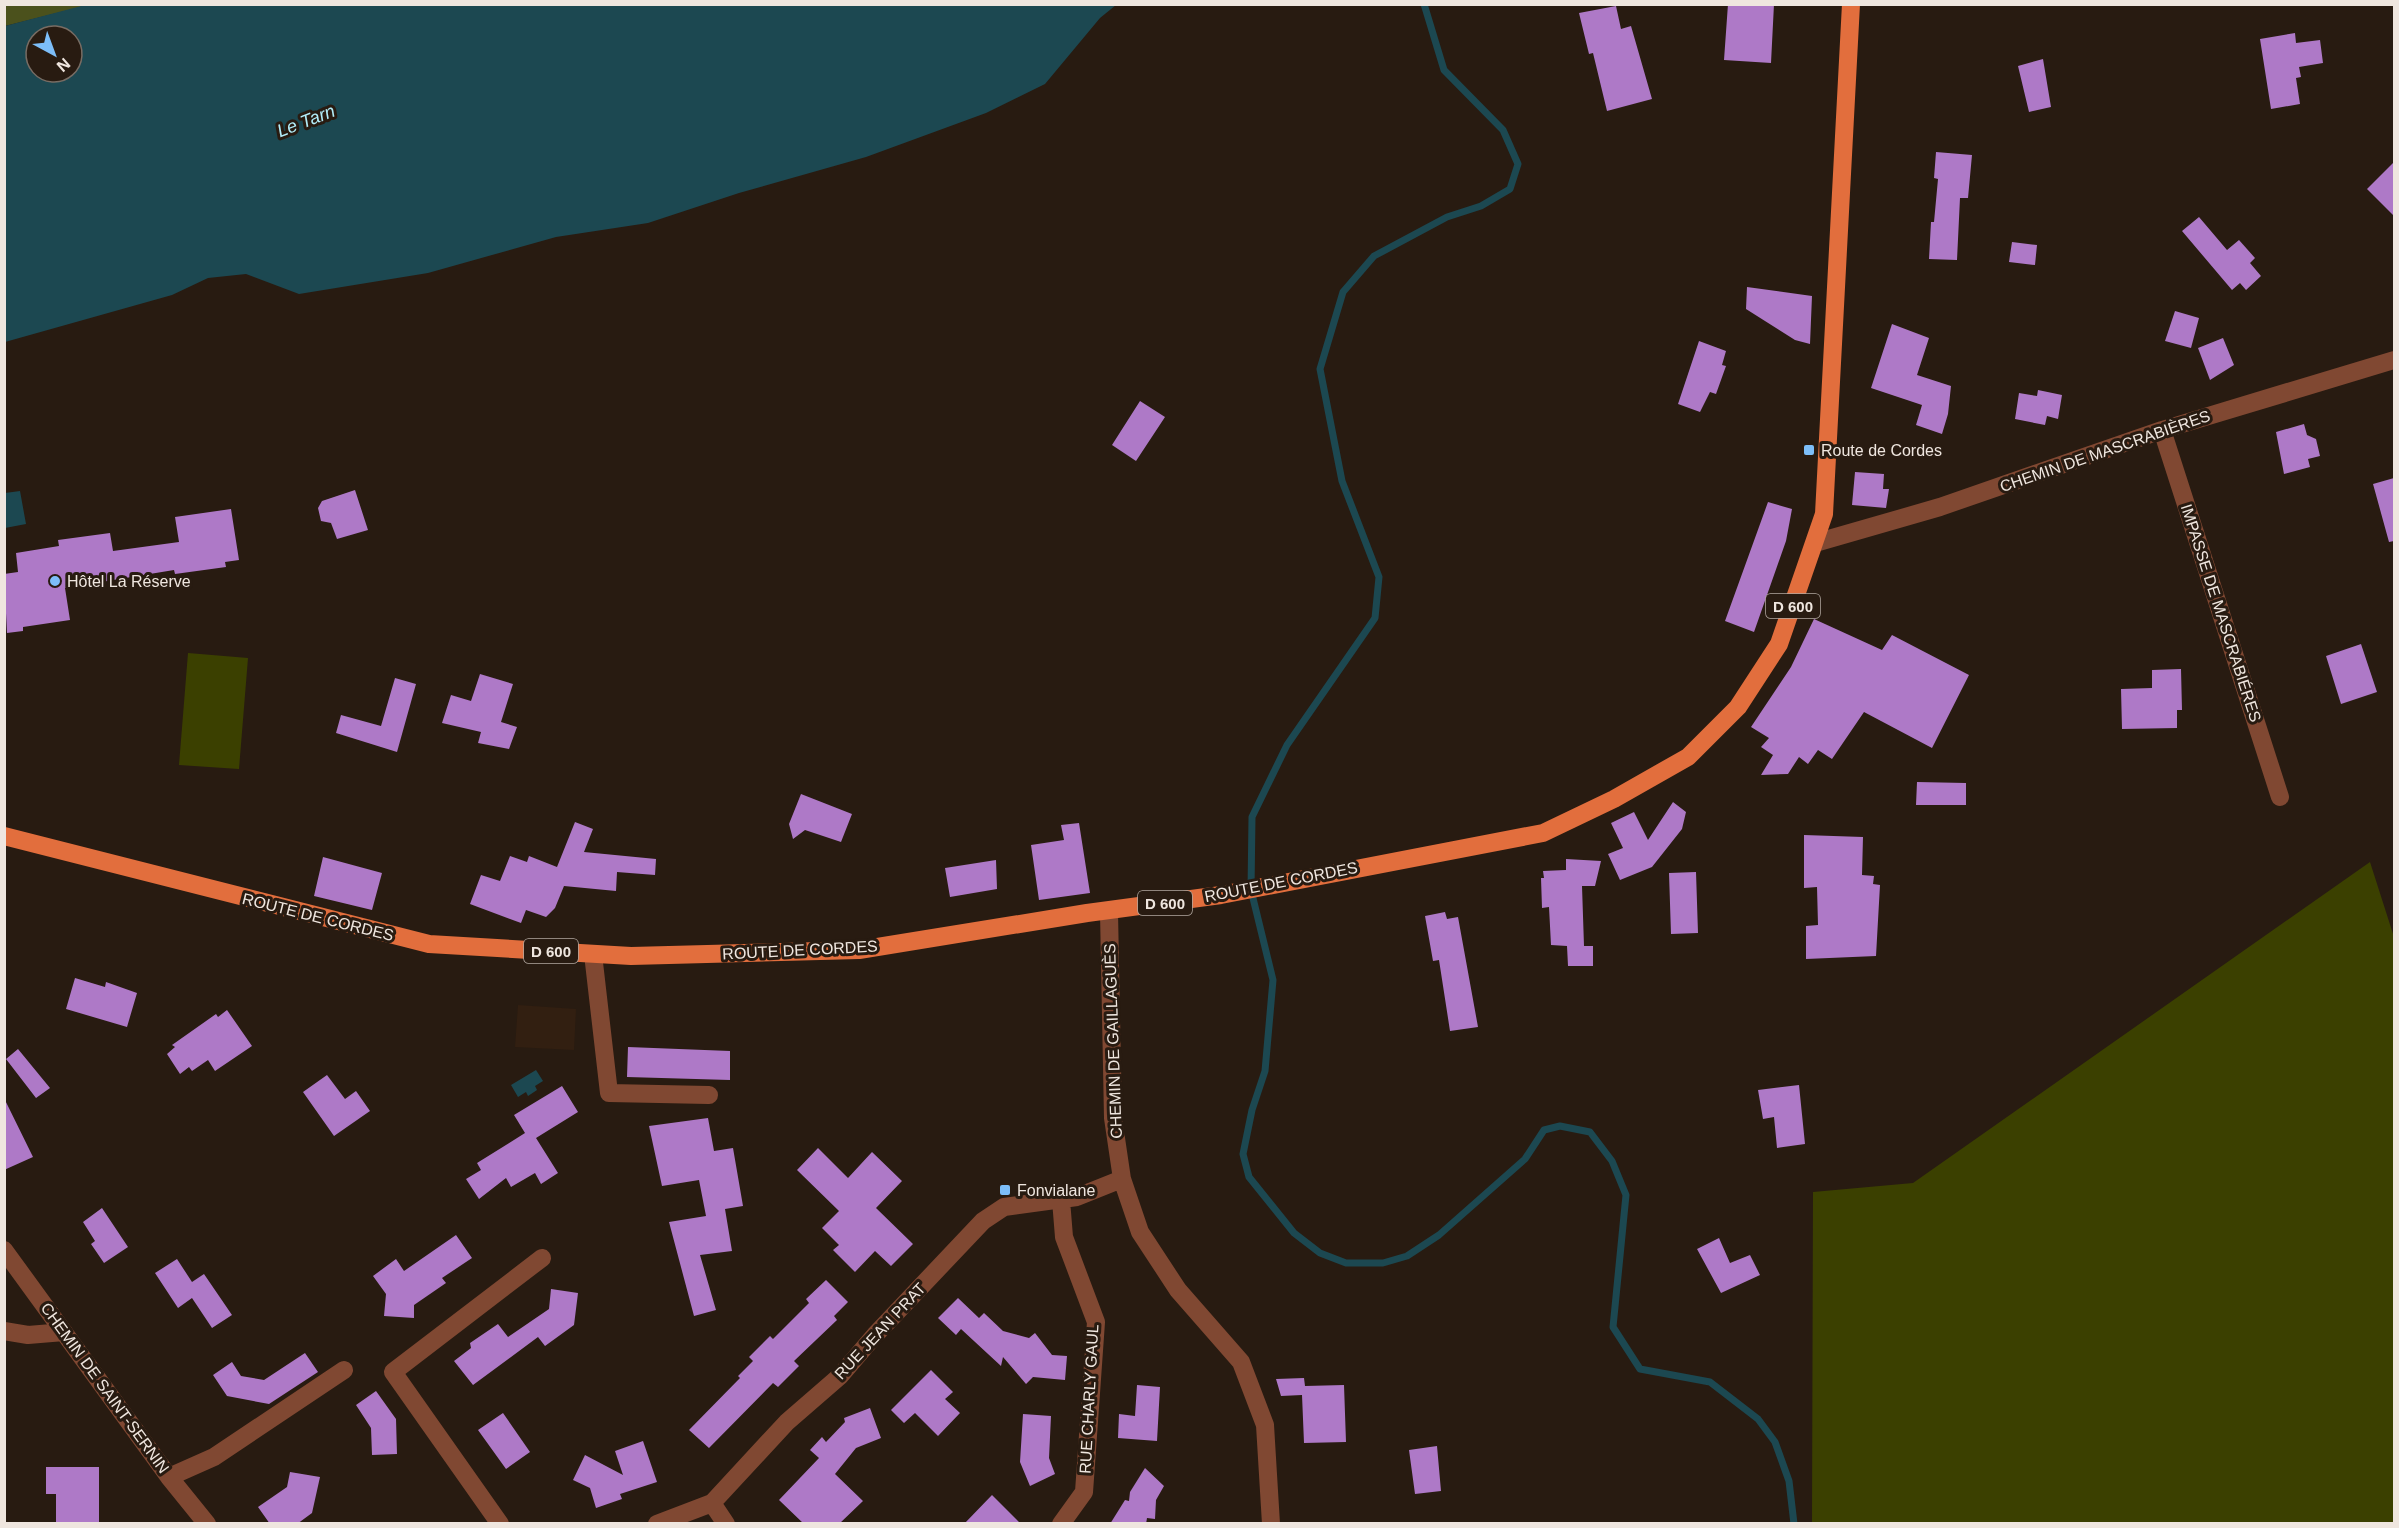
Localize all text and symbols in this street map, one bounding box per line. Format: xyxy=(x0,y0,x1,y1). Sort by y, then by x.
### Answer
north arrow xyxy=(24,24,84,84)
text: N xyxy=(54,55,73,75)
water label: Le Tarn xyxy=(274,101,338,141)
street label: CHEMIN DE MASCRABIÈRES xyxy=(1997,406,2212,495)
place label: Route de Cordes xyxy=(1821,442,1942,459)
marker: Route de Cordes xyxy=(1802,443,1816,457)
street label: IMPASSE DE MASCRABIÉRES xyxy=(2178,502,2265,724)
place label: Hôtel La Réserve xyxy=(67,573,191,590)
marker: Hôtel La Réserve xyxy=(48,574,62,588)
road number: D 600 xyxy=(1766,594,1820,618)
street label: ROUTE DE CORDES xyxy=(1203,859,1359,905)
street label: ROUTE DE CORDES xyxy=(240,890,396,944)
road number: D 600 xyxy=(1138,891,1192,915)
street label: ROUTE DE CORDES xyxy=(722,937,878,963)
road number: D 600 xyxy=(524,939,578,963)
street label: CHEMIN DE GAILLAGUÈS xyxy=(1100,943,1125,1139)
place label: Fonvialane xyxy=(1017,1182,1095,1199)
marker: Fonvialane xyxy=(998,1183,1012,1197)
street label: RUE JEAN PRAT xyxy=(831,1279,929,1383)
street label: CHEMIN DE SAINT-SERNIN xyxy=(38,1300,172,1476)
street label: RUE CHARLY GAUL xyxy=(1077,1324,1101,1474)

